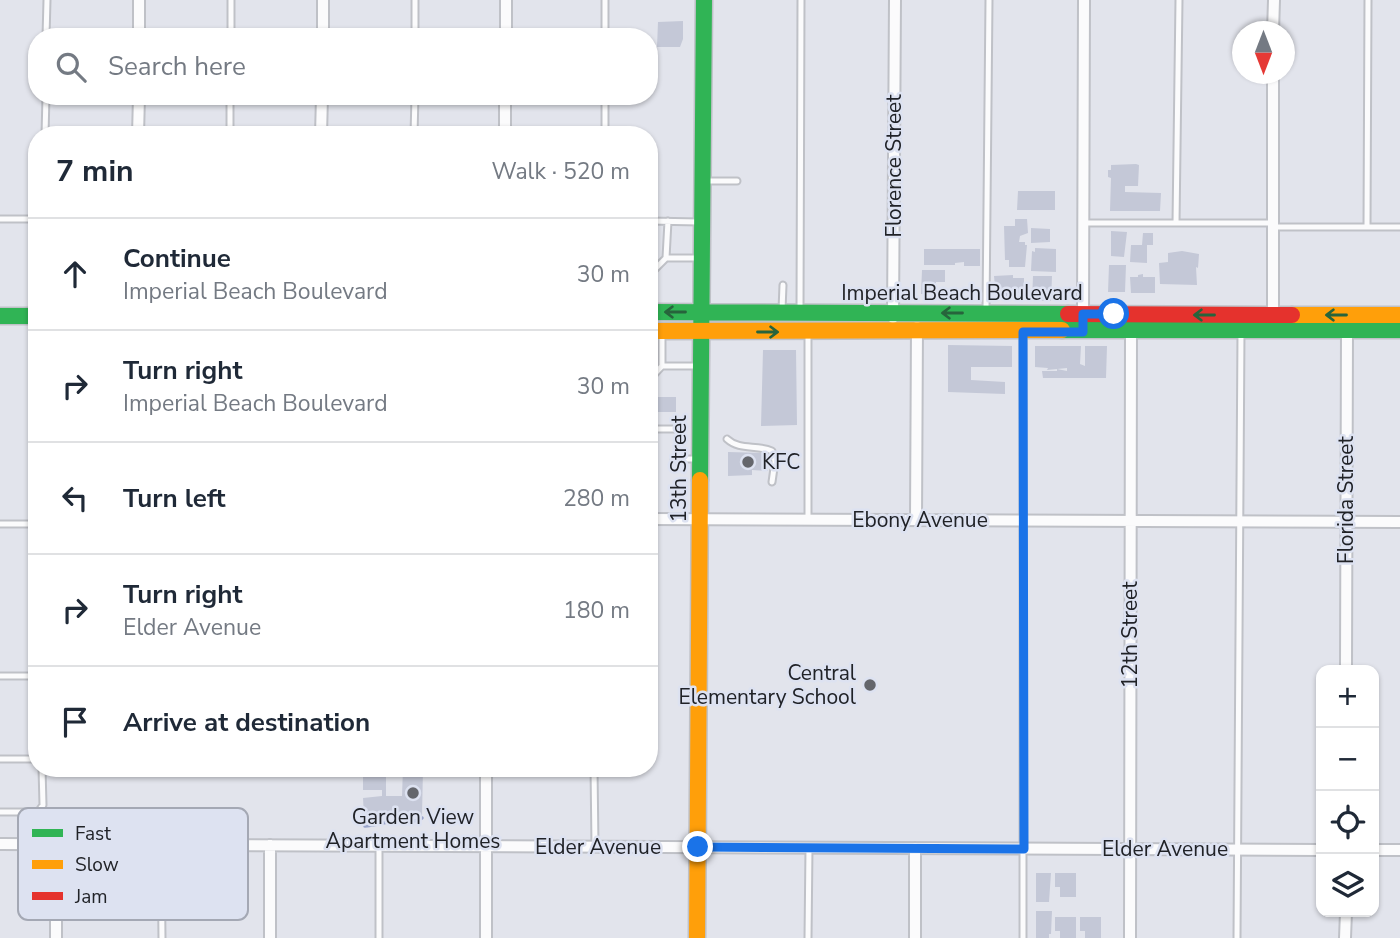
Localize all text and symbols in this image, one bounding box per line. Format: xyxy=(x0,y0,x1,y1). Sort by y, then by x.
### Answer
north arrow xyxy=(1232,21,1295,84)
search box xyxy=(28,28,658,105)
icon: search xyxy=(52,48,90,86)
text: Search here xyxy=(108,49,246,84)
street label: Florence Street xyxy=(880,94,908,238)
text: 7 min xyxy=(56,151,134,192)
text: Walk · 520 m xyxy=(491,156,630,187)
text: Continue xyxy=(123,241,231,276)
icon: ahead xyxy=(56,255,94,293)
text: 30 m xyxy=(577,259,630,290)
text: Imperial Beach Boulevard xyxy=(123,276,388,307)
street label: Imperial Beach Boulevard xyxy=(841,279,1083,307)
route start xyxy=(1098,298,1129,329)
one-way arrow xyxy=(664,305,687,319)
one-way arrow xyxy=(941,306,964,320)
one-way arrow xyxy=(1193,308,1216,321)
one-way arrow xyxy=(1325,308,1348,322)
one-way arrow xyxy=(757,325,780,339)
text: Turn right xyxy=(123,353,242,388)
icon: right xyxy=(56,367,94,405)
text: 30 m xyxy=(577,371,630,402)
text: Imperial Beach Boulevard xyxy=(123,388,388,419)
street label: 13th Street xyxy=(665,415,693,523)
street label: Florida Street xyxy=(1332,435,1360,564)
place label: KFC xyxy=(762,448,800,476)
marker: KFC xyxy=(740,454,756,470)
icon: left xyxy=(56,479,94,517)
text: Turn left xyxy=(123,481,226,516)
text: 280 m xyxy=(563,483,630,514)
street label: Ebony Avenue xyxy=(852,506,988,534)
text: Turn right xyxy=(123,577,242,612)
street label: 12th Street xyxy=(1116,581,1144,689)
icon: right xyxy=(56,591,94,629)
text: 180 m xyxy=(563,595,630,626)
text: Elder Avenue xyxy=(123,612,261,643)
place label: Central Elementary School xyxy=(678,659,857,711)
map controls xyxy=(1316,665,1379,917)
button: + xyxy=(1316,665,1379,728)
marker: Central Elementary School xyxy=(862,677,878,693)
icon: arrive xyxy=(56,703,94,741)
text: Arrive at destination xyxy=(123,705,370,740)
button: − xyxy=(1316,728,1379,791)
marker: Garden View Apartment Homes xyxy=(405,785,421,801)
button: locate xyxy=(1316,791,1379,854)
place label: Garden View Apartment Homes xyxy=(326,803,500,855)
legend xyxy=(18,808,248,920)
text: Fast xyxy=(75,821,111,847)
route end xyxy=(682,831,713,862)
street label: Elder Avenue xyxy=(535,833,661,861)
street label: Elder Avenue xyxy=(1102,835,1228,863)
text: Slow xyxy=(75,852,119,878)
button: layers xyxy=(1316,854,1379,917)
text: Jam xyxy=(74,884,108,910)

